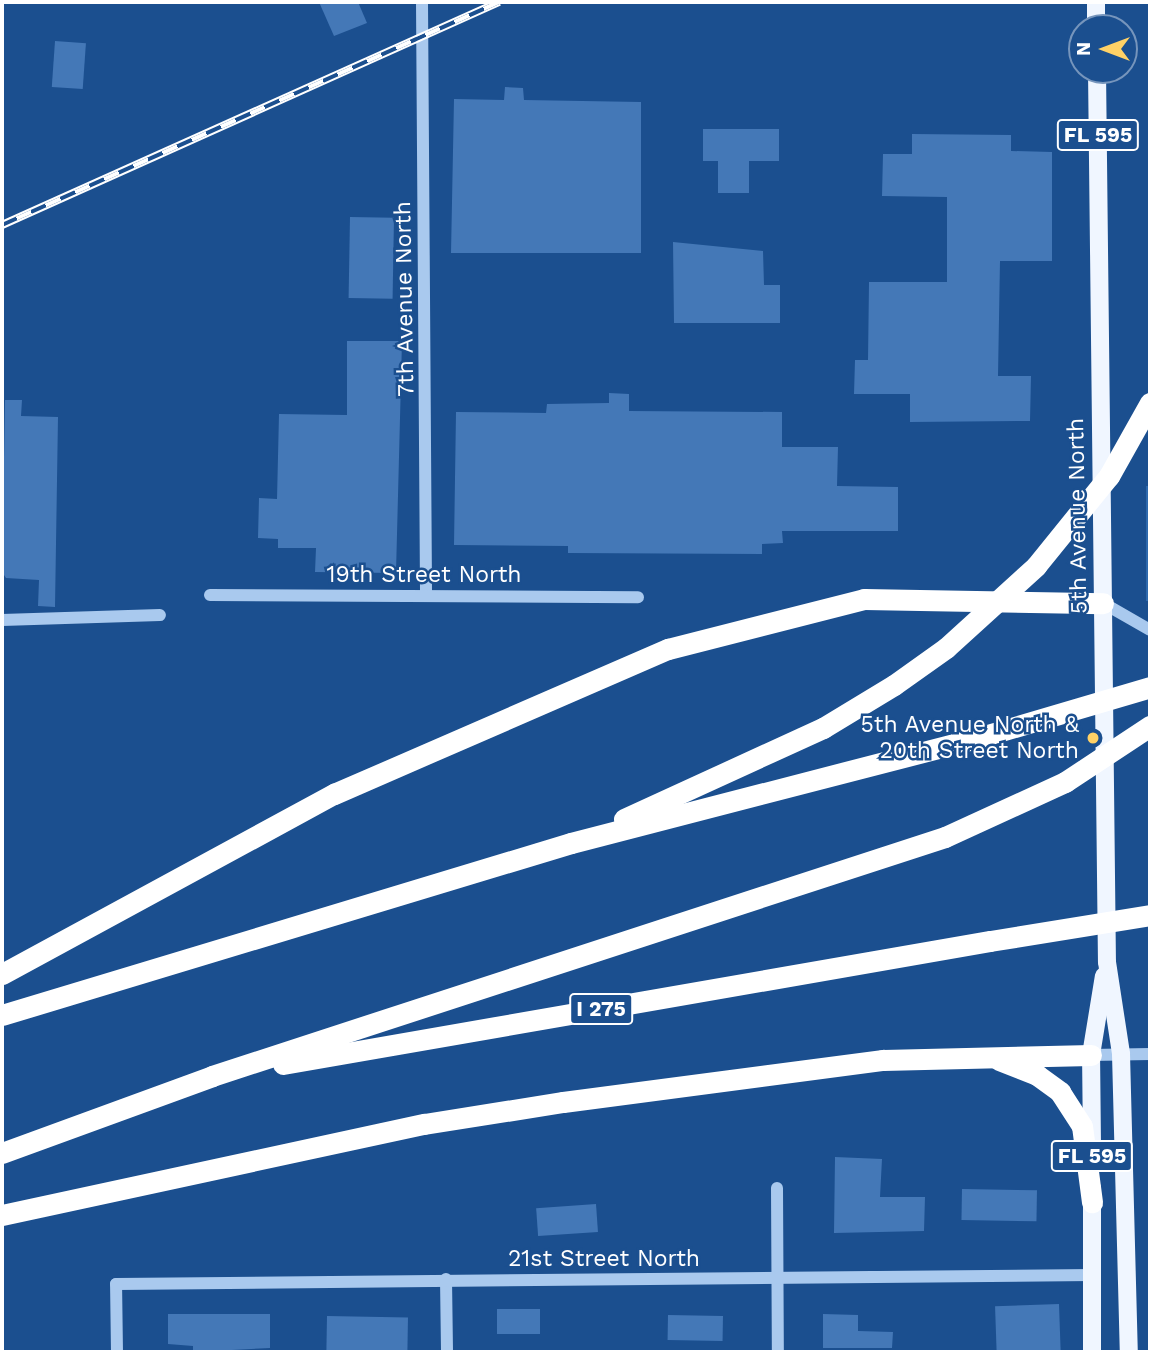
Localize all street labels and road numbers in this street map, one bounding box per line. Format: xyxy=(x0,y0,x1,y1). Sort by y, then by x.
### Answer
road number: FL 595 xyxy=(1056,118,1140,152)
street label: 7th Avenue North xyxy=(389,200,421,398)
street label: 5th Avenue North xyxy=(1062,417,1094,615)
street label: 19th Street North xyxy=(326,561,522,589)
road number: I 275 xyxy=(568,992,634,1026)
road number: FL 595 xyxy=(1050,1138,1134,1174)
street label: 21st Street North xyxy=(508,1245,700,1273)

